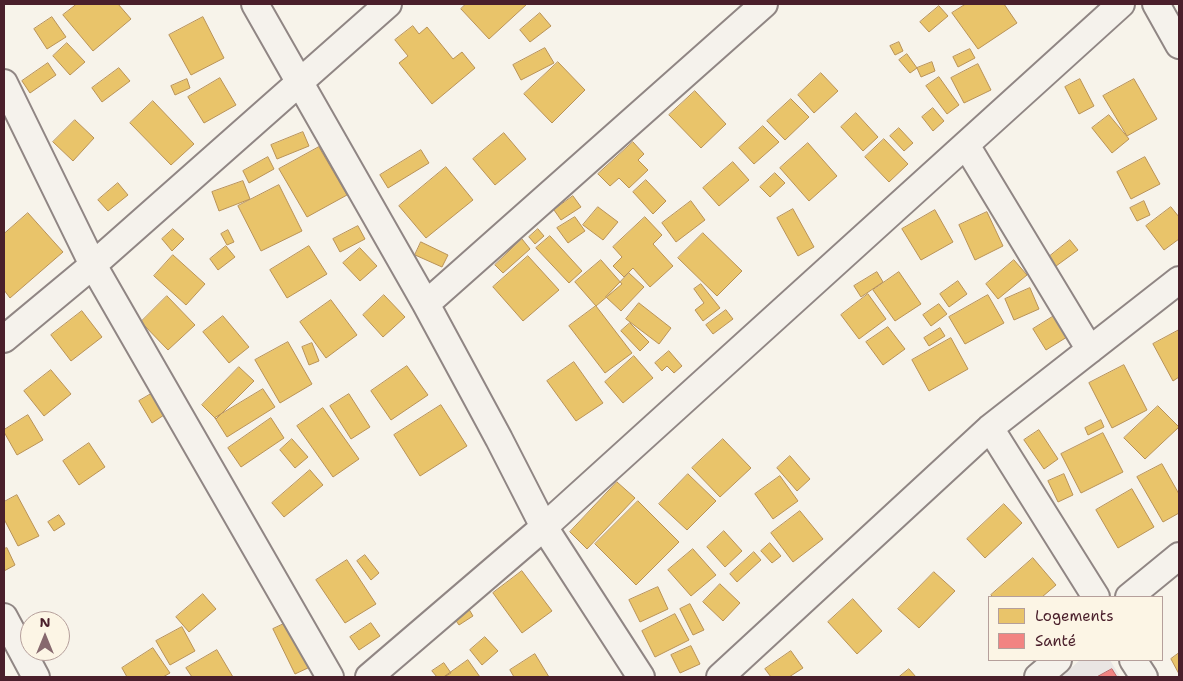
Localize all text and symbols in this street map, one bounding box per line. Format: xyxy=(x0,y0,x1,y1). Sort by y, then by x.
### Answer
legend xyxy=(988,596,1163,661)
text: Logements xyxy=(1035,606,1114,626)
north arrow xyxy=(20,611,70,661)
text: N xyxy=(39,613,51,631)
text: Santé xyxy=(1035,631,1076,651)

